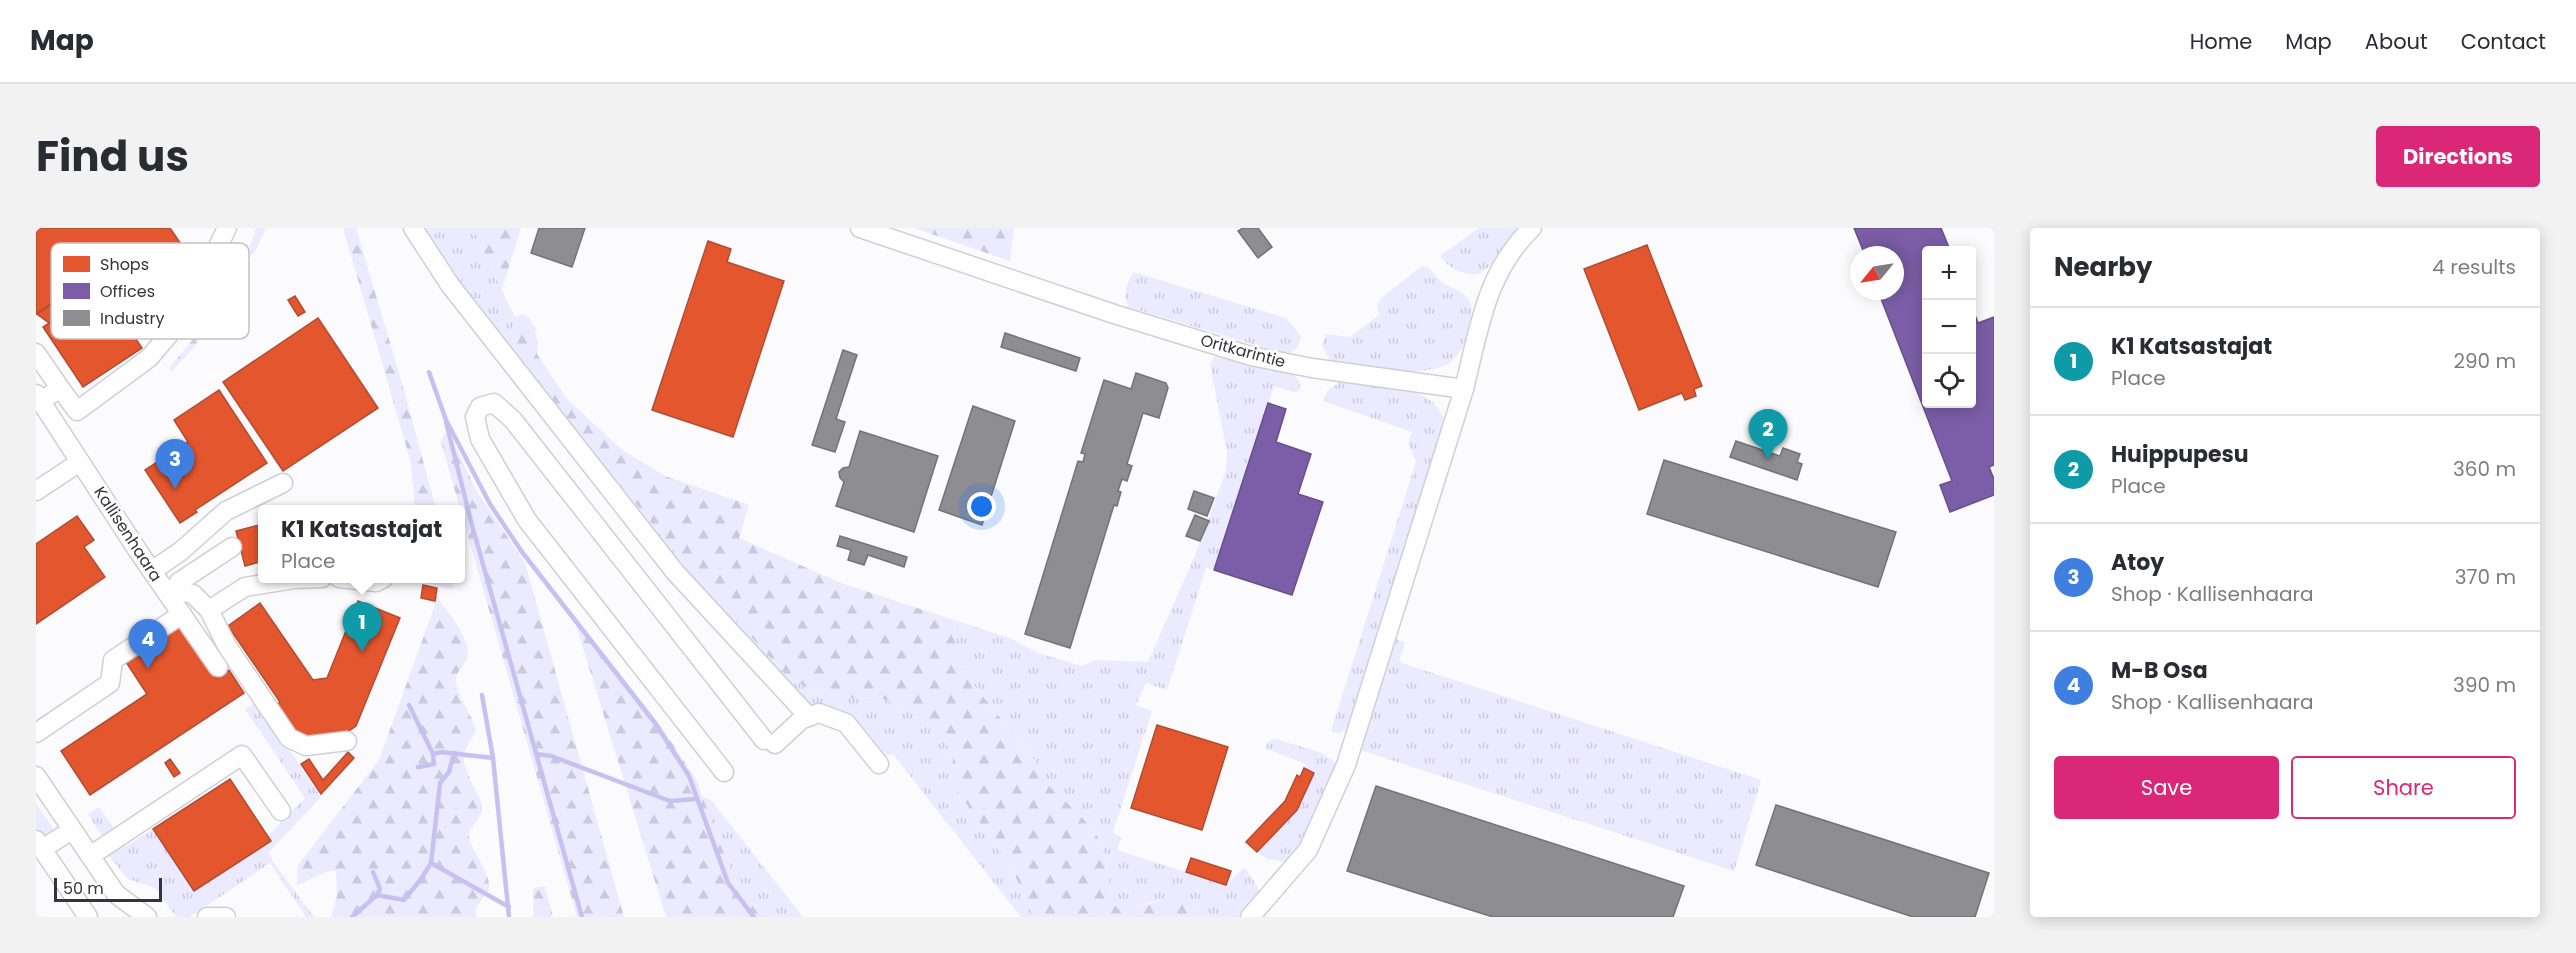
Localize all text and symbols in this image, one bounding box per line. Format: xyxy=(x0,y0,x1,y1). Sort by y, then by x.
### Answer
text: Map xyxy=(30,21,94,60)
text: Home xyxy=(2190,27,2252,56)
text: Map xyxy=(2285,27,2332,56)
text: About xyxy=(2365,27,2428,56)
text: Contact xyxy=(2461,27,2546,56)
button: Directions xyxy=(2376,126,2540,187)
text: Find us xyxy=(36,127,189,186)
legend xyxy=(51,243,249,339)
north arrow xyxy=(1850,246,1904,300)
map controls xyxy=(1922,246,1976,408)
button: + xyxy=(1922,246,1976,300)
text: Nearby xyxy=(2054,249,2152,285)
text: Shops xyxy=(100,253,149,276)
text: 4 results xyxy=(2432,253,2516,281)
text: Offices xyxy=(100,280,155,303)
button: − xyxy=(1922,300,1976,354)
text: Industry xyxy=(100,307,164,330)
street label: Oritkarintie xyxy=(1198,329,1288,373)
text: K1 Katsastajat xyxy=(2111,331,2272,362)
text: 1 xyxy=(2070,347,2077,375)
text: 290 m xyxy=(2453,347,2516,375)
button: locate xyxy=(1922,354,1976,408)
text: Place xyxy=(2111,364,2166,392)
pin: 2 xyxy=(1748,410,1788,459)
text: Huippupesu xyxy=(2111,439,2249,470)
pin: 3 xyxy=(156,440,194,489)
text: 2 xyxy=(2068,455,2079,483)
text: 360 m xyxy=(2453,455,2516,483)
text: Place xyxy=(2111,472,2166,500)
street label: Kallisenhaara xyxy=(89,482,167,586)
your location xyxy=(967,492,996,521)
popup xyxy=(258,505,465,583)
text: K1 Katsastajat xyxy=(281,514,442,545)
text: Place xyxy=(281,547,335,575)
text: Atoy xyxy=(2111,547,2164,578)
text: 3 xyxy=(2067,563,2080,591)
text: 370 m xyxy=(2455,563,2516,591)
text: Shop · Kallisenhaara xyxy=(2111,580,2314,608)
pin: 1 xyxy=(342,602,382,652)
pin: 4 xyxy=(128,620,168,669)
text: M-B Osa xyxy=(2111,655,2208,686)
text: 4 xyxy=(2067,671,2080,699)
text: 390 m xyxy=(2453,671,2516,699)
text: Shop · Kallisenhaara xyxy=(2111,688,2314,716)
button: Save xyxy=(2054,756,2279,819)
button: Share xyxy=(2291,756,2516,819)
scale bar xyxy=(54,875,162,902)
text: 50 m xyxy=(63,877,104,900)

